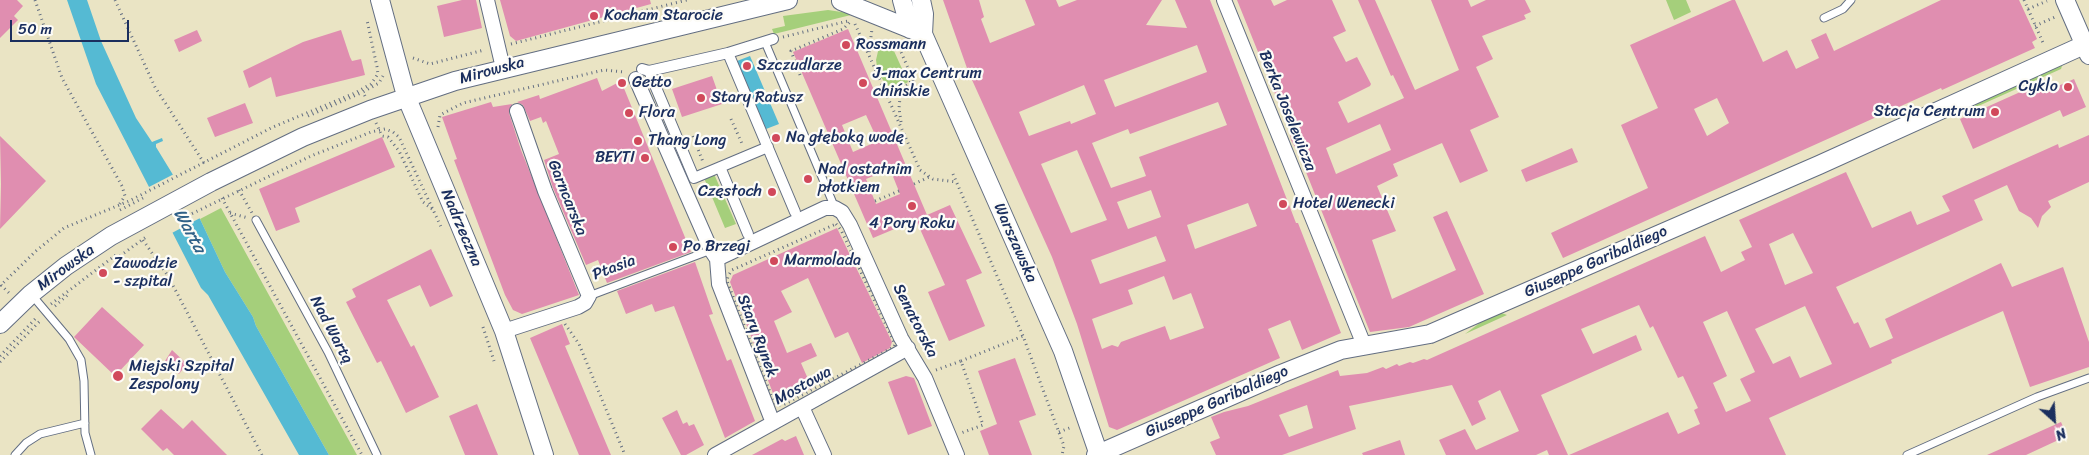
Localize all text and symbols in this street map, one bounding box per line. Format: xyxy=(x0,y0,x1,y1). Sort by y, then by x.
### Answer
place label: Kocham Starocie xyxy=(604,6,723,26)
scale bar xyxy=(12,10,131,42)
marker: Kocham Starocie xyxy=(588,10,600,22)
text: 50 m xyxy=(18,16,52,42)
place label: Rossmann xyxy=(856,35,926,55)
marker: Rossmann xyxy=(840,39,852,51)
street label: Berka Joselewicza xyxy=(1254,48,1320,174)
street label: Mirowska xyxy=(457,53,527,89)
place label: Szczudlarze xyxy=(757,56,842,76)
marker: Szczudlarze xyxy=(741,60,753,72)
place label: J-max Centrum chińskie xyxy=(873,64,982,102)
place label: Getto xyxy=(632,73,672,93)
marker: Getto xyxy=(616,77,628,89)
marker: J-max Centrum chińskie xyxy=(857,77,869,89)
place label: Cyklo xyxy=(2019,77,2058,97)
marker: Cyklo xyxy=(2062,81,2074,93)
place label: Stary Ratusz xyxy=(711,88,803,108)
marker: Stary Ratusz xyxy=(695,92,707,104)
place label: Stacja Centrum xyxy=(1874,102,1985,122)
place label: Flora xyxy=(639,103,675,123)
marker: Stacja Centrum xyxy=(1989,106,2001,118)
marker: Flora xyxy=(623,107,635,119)
place label: Na głęboką wodę xyxy=(786,128,904,148)
place label: Thang Long xyxy=(648,131,726,151)
marker: Na głęboką wodę xyxy=(770,132,782,144)
marker: Thang Long xyxy=(632,135,644,147)
place label: BEYTI xyxy=(595,148,635,168)
marker: BEYTI xyxy=(639,152,651,164)
street label: Garncarska xyxy=(543,157,591,239)
place label: Nad ostatnim płotkiem xyxy=(818,160,912,198)
marker: Nad ostatnim płotkiem xyxy=(802,173,814,185)
place label: Częstoch xyxy=(698,182,762,202)
street label: Nadrzeczna xyxy=(436,186,486,270)
marker: Częstoch xyxy=(766,186,778,198)
place label: Hotel Wenecki xyxy=(1293,194,1395,214)
marker: Hotel Wenecki xyxy=(1277,198,1289,210)
marker: 4 Pory Roku xyxy=(906,200,918,212)
street label: Warszawska xyxy=(989,200,1041,286)
water label: Warta xyxy=(168,205,210,257)
place label: 4 Pory Roku xyxy=(869,214,955,234)
street label: Giuseppe Garibaldiego xyxy=(1522,222,1670,302)
place label: Po Brzegi xyxy=(683,237,750,257)
street label: Mirowska xyxy=(34,241,98,295)
marker: Po Brzegi xyxy=(667,241,679,253)
street label: Ptasia xyxy=(590,251,638,285)
place label: Marmolada xyxy=(784,251,861,271)
place label: Zawodzie - szpital xyxy=(113,254,178,292)
marker: Marmolada xyxy=(768,255,780,267)
marker: Zawodzie - szpital xyxy=(97,267,109,279)
street label: Senatorska xyxy=(888,281,942,361)
street label: Stary Rynek xyxy=(732,292,782,380)
street label: Nad Wartą xyxy=(305,293,357,367)
place label: Miejski Szpital Zespolony xyxy=(129,357,234,395)
street label: Mostowa xyxy=(771,362,835,410)
street label: Giuseppe Garibaldiego xyxy=(1143,362,1291,442)
marker: Miejski Szpital Zespolony xyxy=(111,369,125,383)
north arrow xyxy=(2029,395,2079,445)
text: N xyxy=(2051,421,2071,447)

